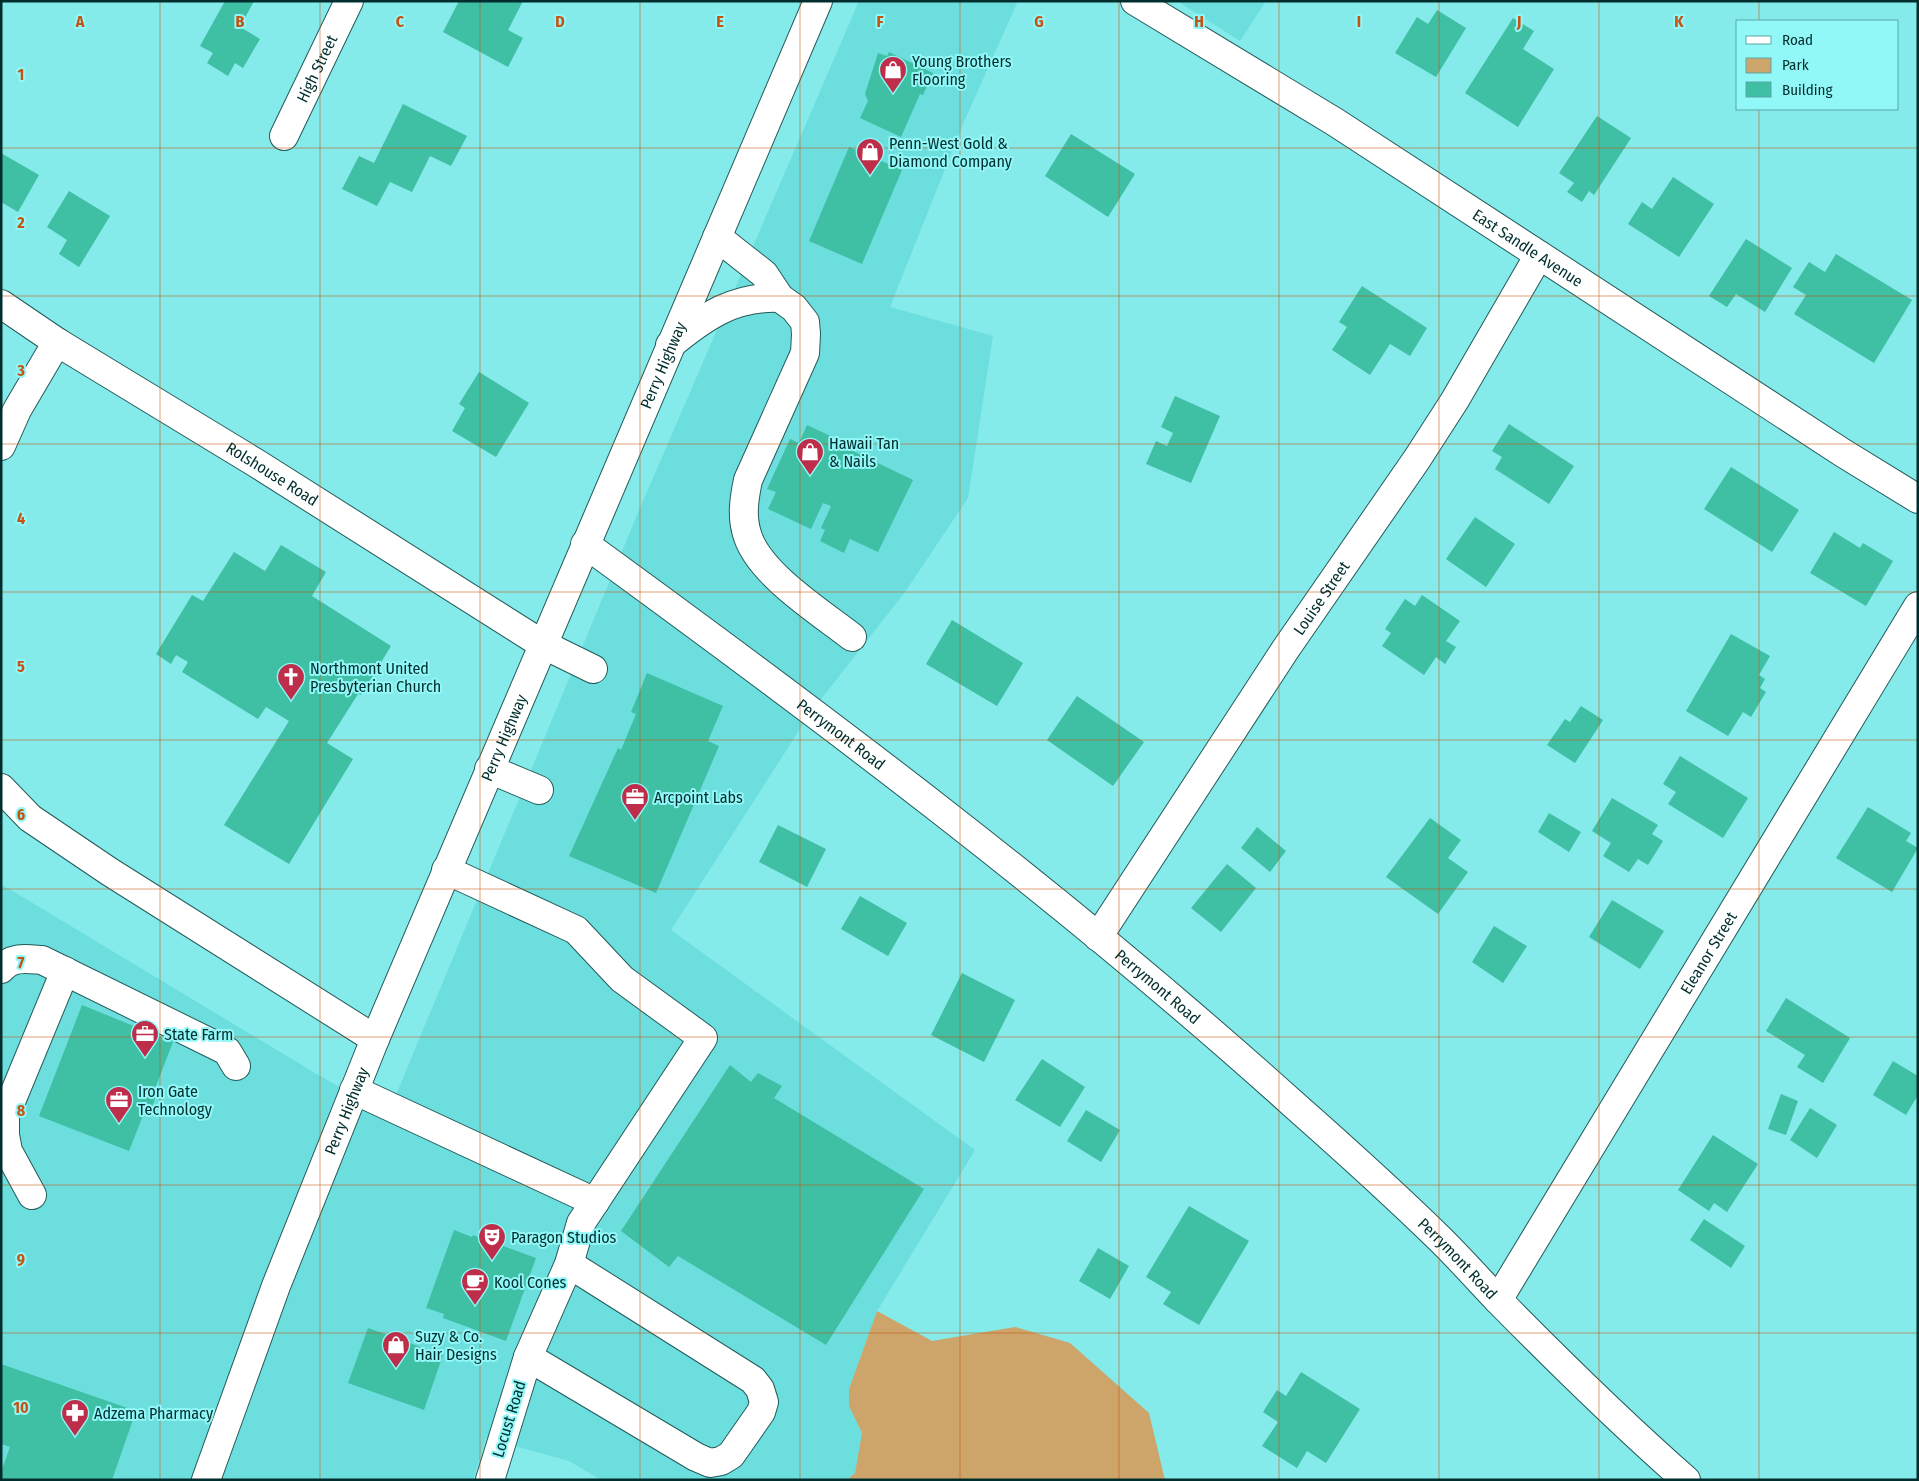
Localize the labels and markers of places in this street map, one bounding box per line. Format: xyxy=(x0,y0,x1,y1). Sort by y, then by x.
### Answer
place label: Young Brothers Flooring xyxy=(912,52,1012,89)
shop icon: Young Brothers Flooring xyxy=(878,55,908,94)
place label: Penn-West Gold & Diamond Company xyxy=(889,134,1013,171)
shop icon: Penn-West Gold & Diamond Company xyxy=(855,137,885,176)
place label: Hawaii Tan & Nails xyxy=(829,434,899,471)
shop icon: Hawaii Tan & Nails xyxy=(795,437,825,476)
place label: Northmont United Presbyterian Church xyxy=(310,659,441,696)
church icon: Northmont United Presbyterian Church xyxy=(276,662,306,701)
office icon: Arcpoint Labs xyxy=(620,782,650,821)
place label: Arcpoint Labs xyxy=(654,788,743,807)
office icon: State Farm xyxy=(130,1019,160,1058)
place label: State Farm xyxy=(164,1025,233,1044)
place label: Iron Gate Technology xyxy=(138,1082,213,1119)
office icon: Iron Gate Technology xyxy=(104,1085,134,1124)
theatre icon: Paragon Studios xyxy=(477,1222,507,1261)
place label: Paragon Studios xyxy=(511,1228,617,1247)
cafe icon: Kool Cones xyxy=(460,1267,490,1306)
place label: Kool Cones xyxy=(494,1273,567,1292)
place label: Suzy & Co. Hair Designs xyxy=(415,1327,497,1364)
shop icon: Suzy & Co. Hair Designs xyxy=(381,1330,411,1369)
pharmacy icon: Adzema Pharmacy xyxy=(60,1398,90,1437)
place label: Adzema Pharmacy xyxy=(94,1404,214,1423)

